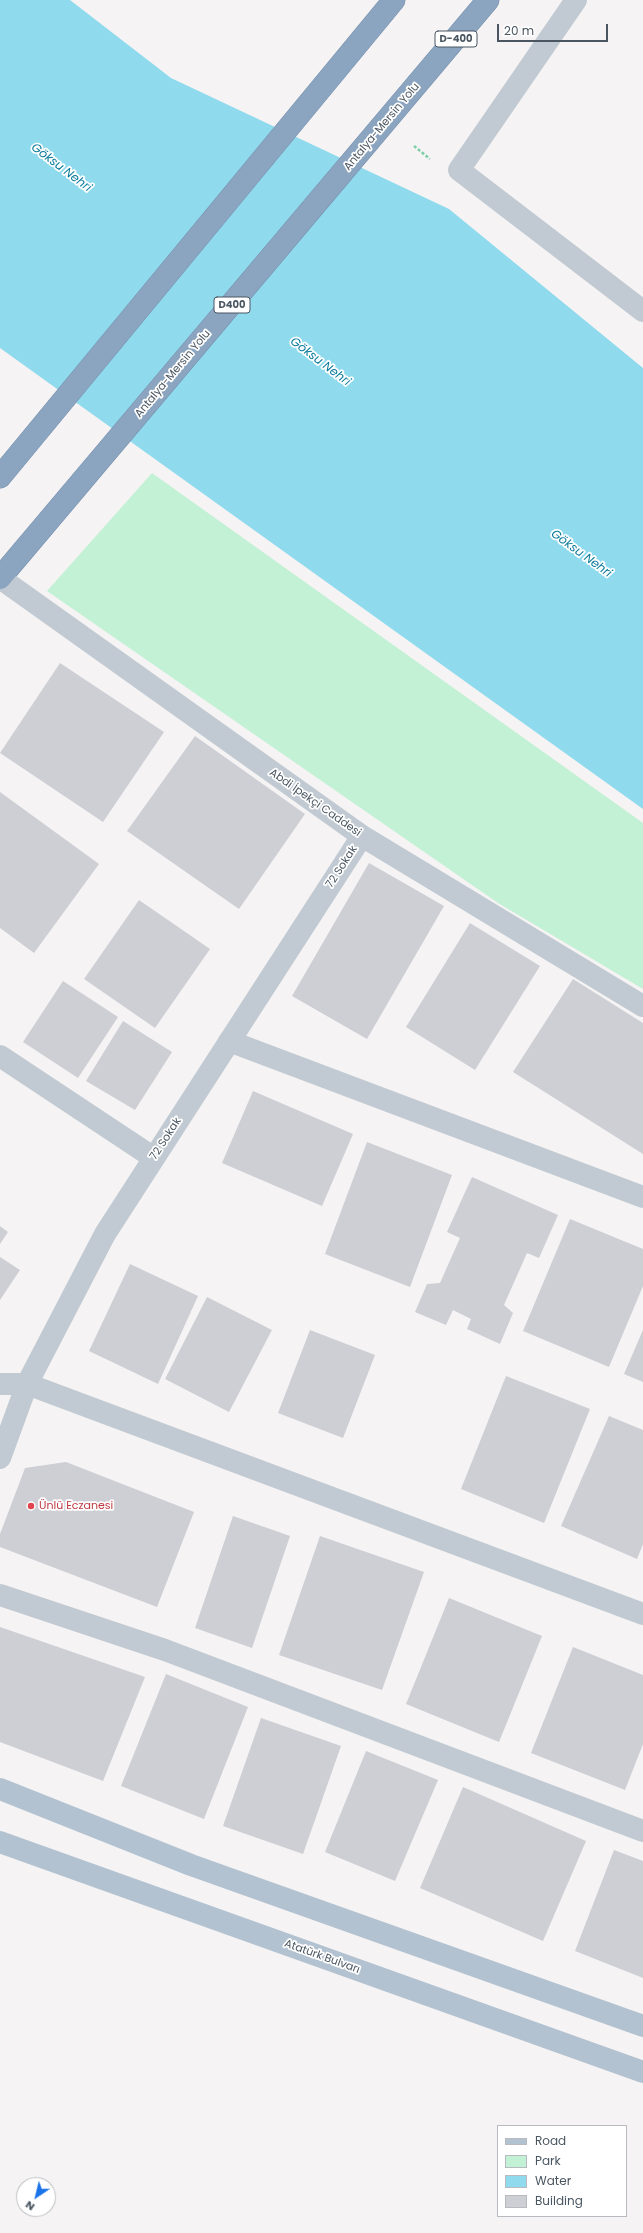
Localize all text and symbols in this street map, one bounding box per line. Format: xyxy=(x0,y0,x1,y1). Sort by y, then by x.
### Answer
scale bar xyxy=(499,16,610,42)
text: 20 m xyxy=(504,22,534,39)
road number: D-400 xyxy=(435,31,477,47)
street label: Antalya-Mersin Yolu xyxy=(341,81,423,173)
water label: Göksu Nehri xyxy=(28,141,94,195)
road number: D400 xyxy=(214,297,250,313)
street label: Antalya-Mersin Yolu xyxy=(132,328,214,420)
water label: Göksu Nehri xyxy=(287,335,353,389)
water label: Göksu Nehri xyxy=(548,527,614,581)
street label: Abdi İpekçi Caddesi xyxy=(267,766,363,840)
street label: 72 Sokak xyxy=(324,843,360,891)
street label: 72 Sokak xyxy=(148,1115,184,1163)
place label: Ünlü Eczanesi xyxy=(39,1499,113,1513)
marker: Ünlü Eczanesi xyxy=(26,1501,36,1511)
street label: Atatürk Bulvarı xyxy=(282,1937,362,1977)
legend xyxy=(497,2125,627,2217)
text: Road xyxy=(535,2132,566,2149)
text: Park xyxy=(535,2152,561,2169)
text: Water xyxy=(535,2172,571,2189)
north arrow xyxy=(16,2177,56,2217)
text: Building xyxy=(535,2192,583,2209)
text: N xyxy=(22,2197,38,2215)

